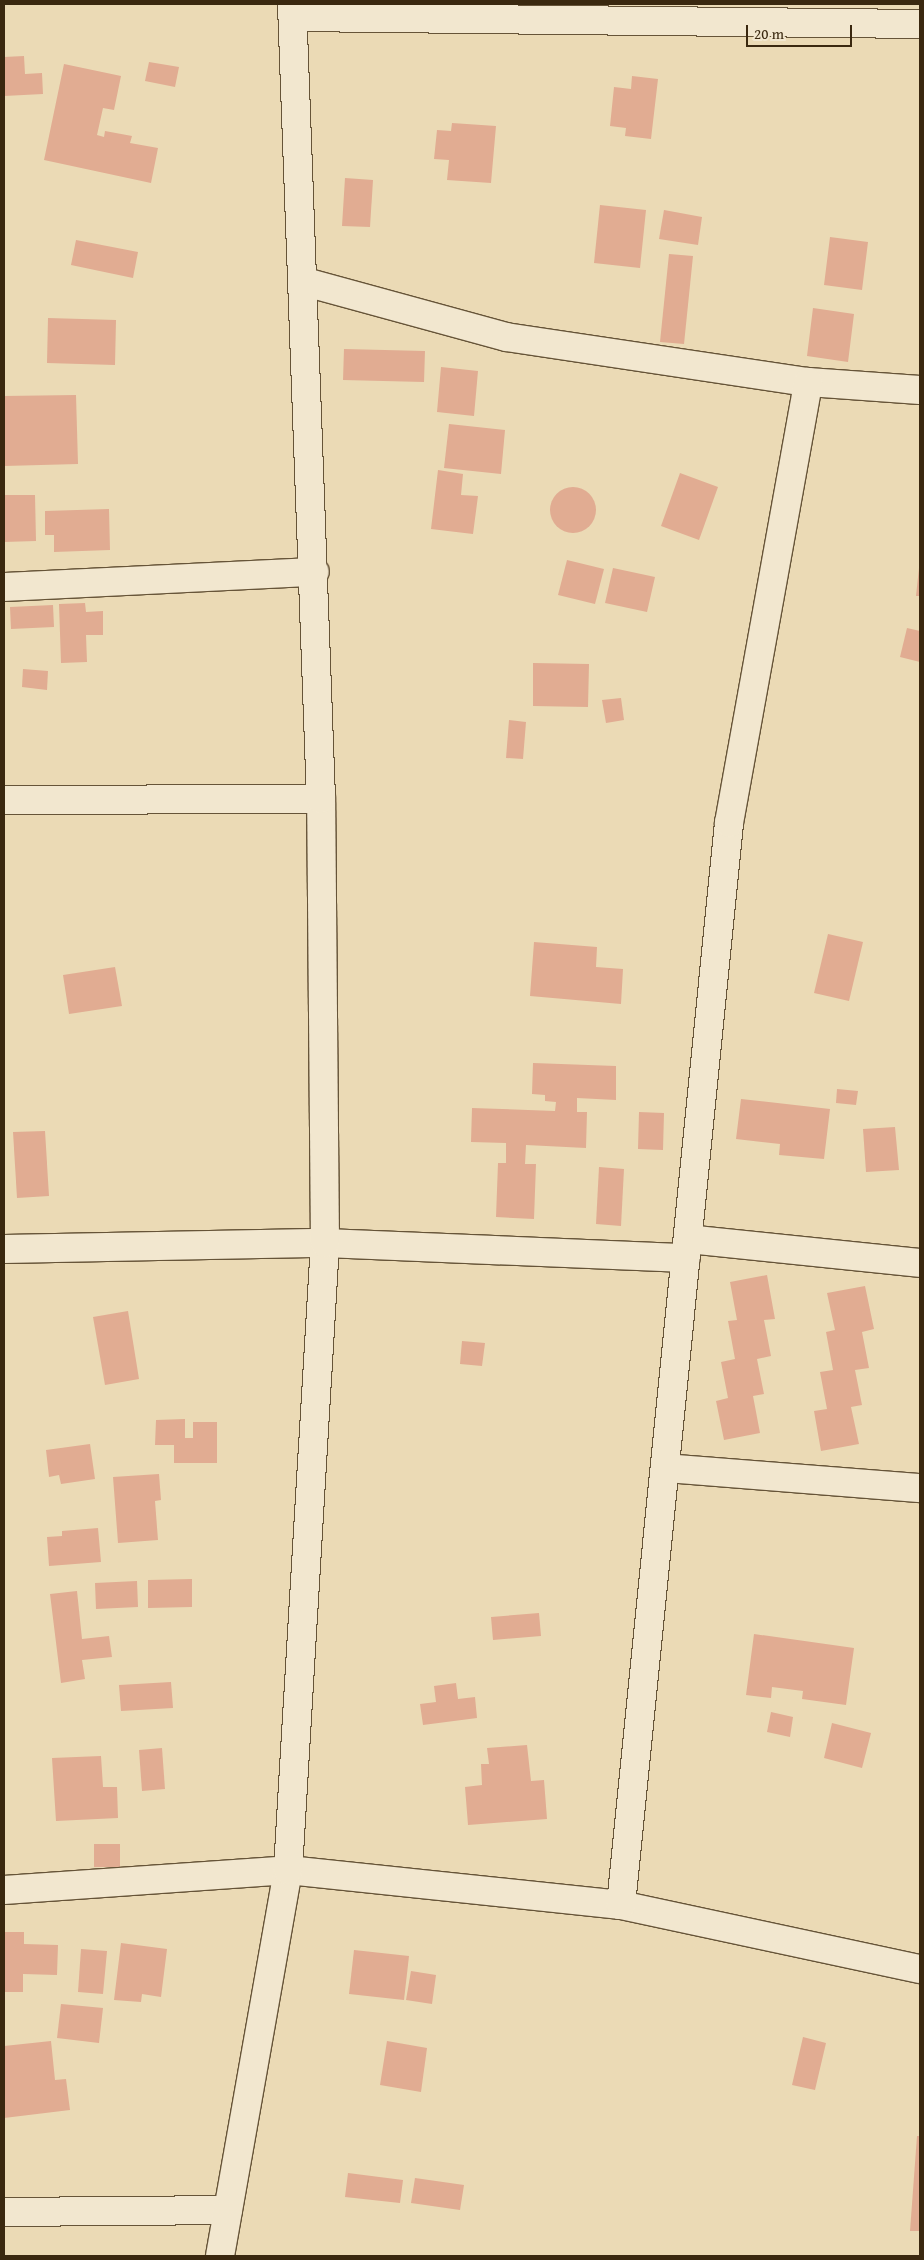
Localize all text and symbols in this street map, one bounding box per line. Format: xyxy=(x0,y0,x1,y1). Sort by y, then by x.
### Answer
scale bar xyxy=(749,15,855,47)
text: 20 m xyxy=(754,23,784,44)

